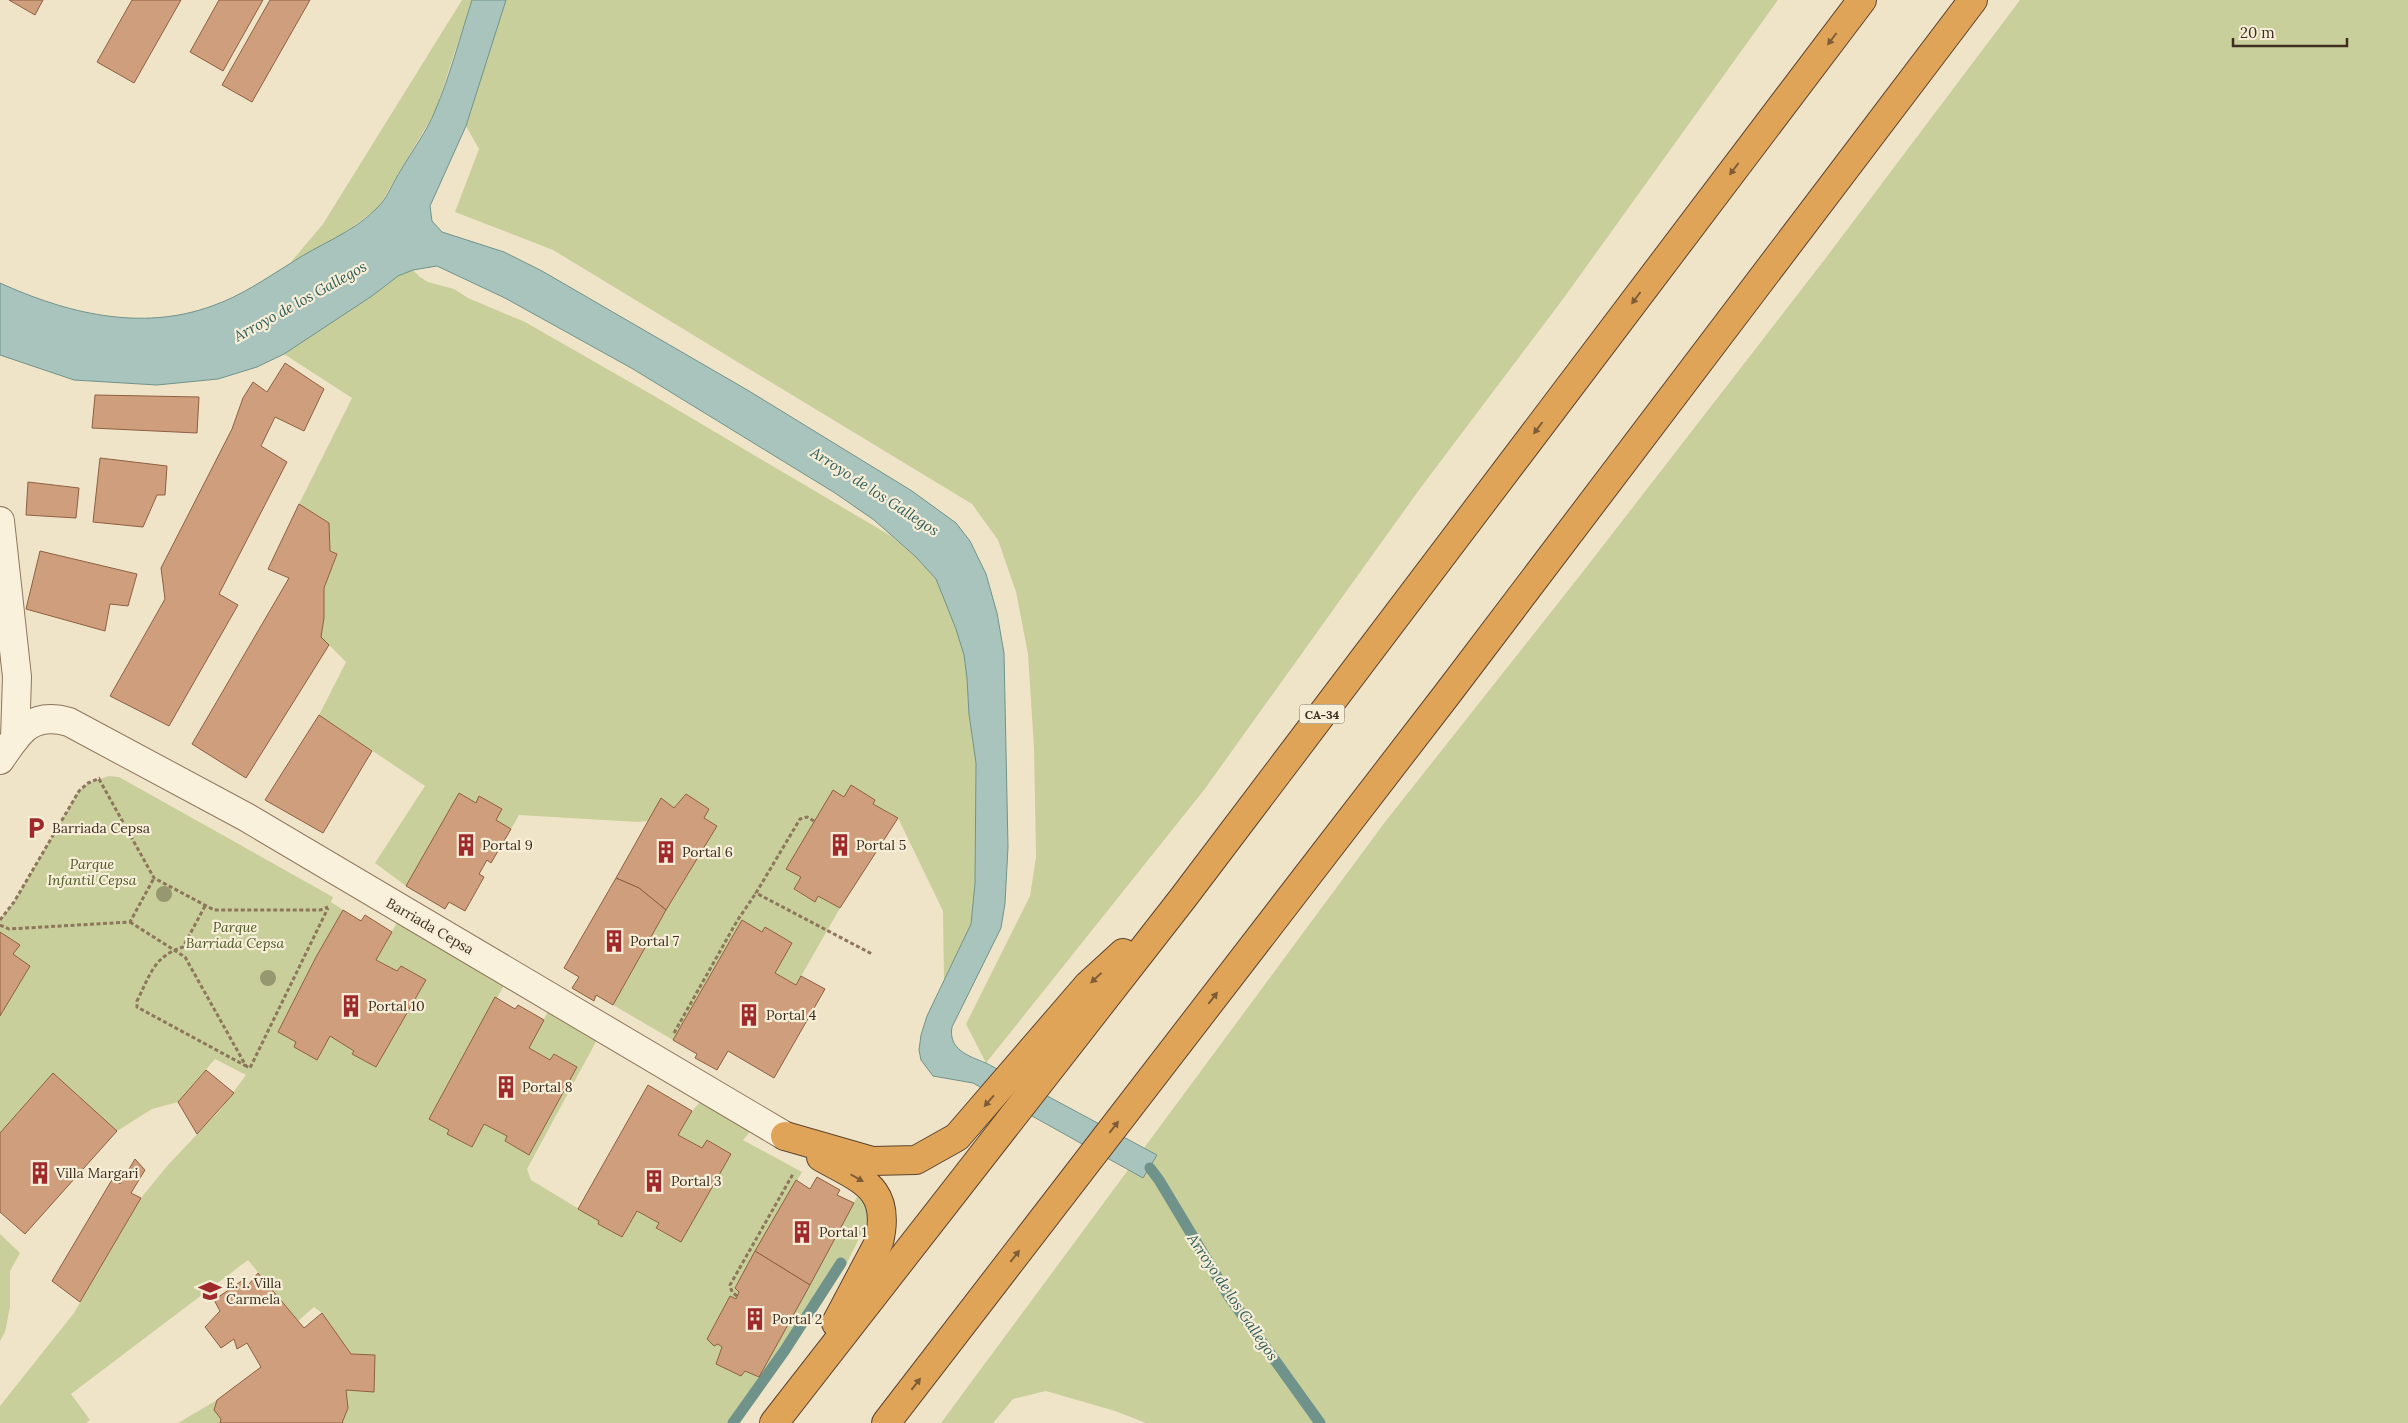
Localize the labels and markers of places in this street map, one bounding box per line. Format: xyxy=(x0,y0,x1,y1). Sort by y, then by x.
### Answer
parking icon: Barriada Cepsa xyxy=(23,815,49,841)
place label: Barriada Cepsa xyxy=(52,819,150,837)
building icon: Portal 9 xyxy=(453,832,479,858)
building icon: Portal 5 xyxy=(827,832,853,858)
place label: Portal 9 xyxy=(482,836,533,854)
place label: Portal 5 xyxy=(856,836,906,854)
building icon: Portal 6 xyxy=(653,839,679,865)
place label: Portal 6 xyxy=(682,843,733,861)
building icon: Portal 7 xyxy=(601,928,627,954)
place label: Portal 7 xyxy=(630,932,680,950)
building icon: Portal 10 xyxy=(338,993,364,1019)
place label: Portal 10 xyxy=(368,997,425,1015)
building icon: Portal 4 xyxy=(736,1002,762,1028)
place label: Portal 4 xyxy=(766,1006,817,1024)
building icon: Portal 8 xyxy=(493,1074,519,1100)
place label: Portal 8 xyxy=(522,1078,573,1096)
building icon: Villa Margari xyxy=(27,1160,53,1186)
place label: Villa Margari xyxy=(55,1164,138,1182)
building icon: Portal 3 xyxy=(641,1168,667,1194)
place label: Portal 3 xyxy=(671,1172,722,1190)
building icon: Portal 1 xyxy=(789,1219,815,1245)
place label: Portal 1 xyxy=(819,1223,867,1241)
place label: E. I. Villa Carmela xyxy=(226,1274,281,1308)
school or university icon: E. I. Villa Carmela xyxy=(197,1278,223,1304)
building icon: Portal 2 xyxy=(742,1306,768,1332)
place label: Portal 2 xyxy=(772,1310,822,1328)

